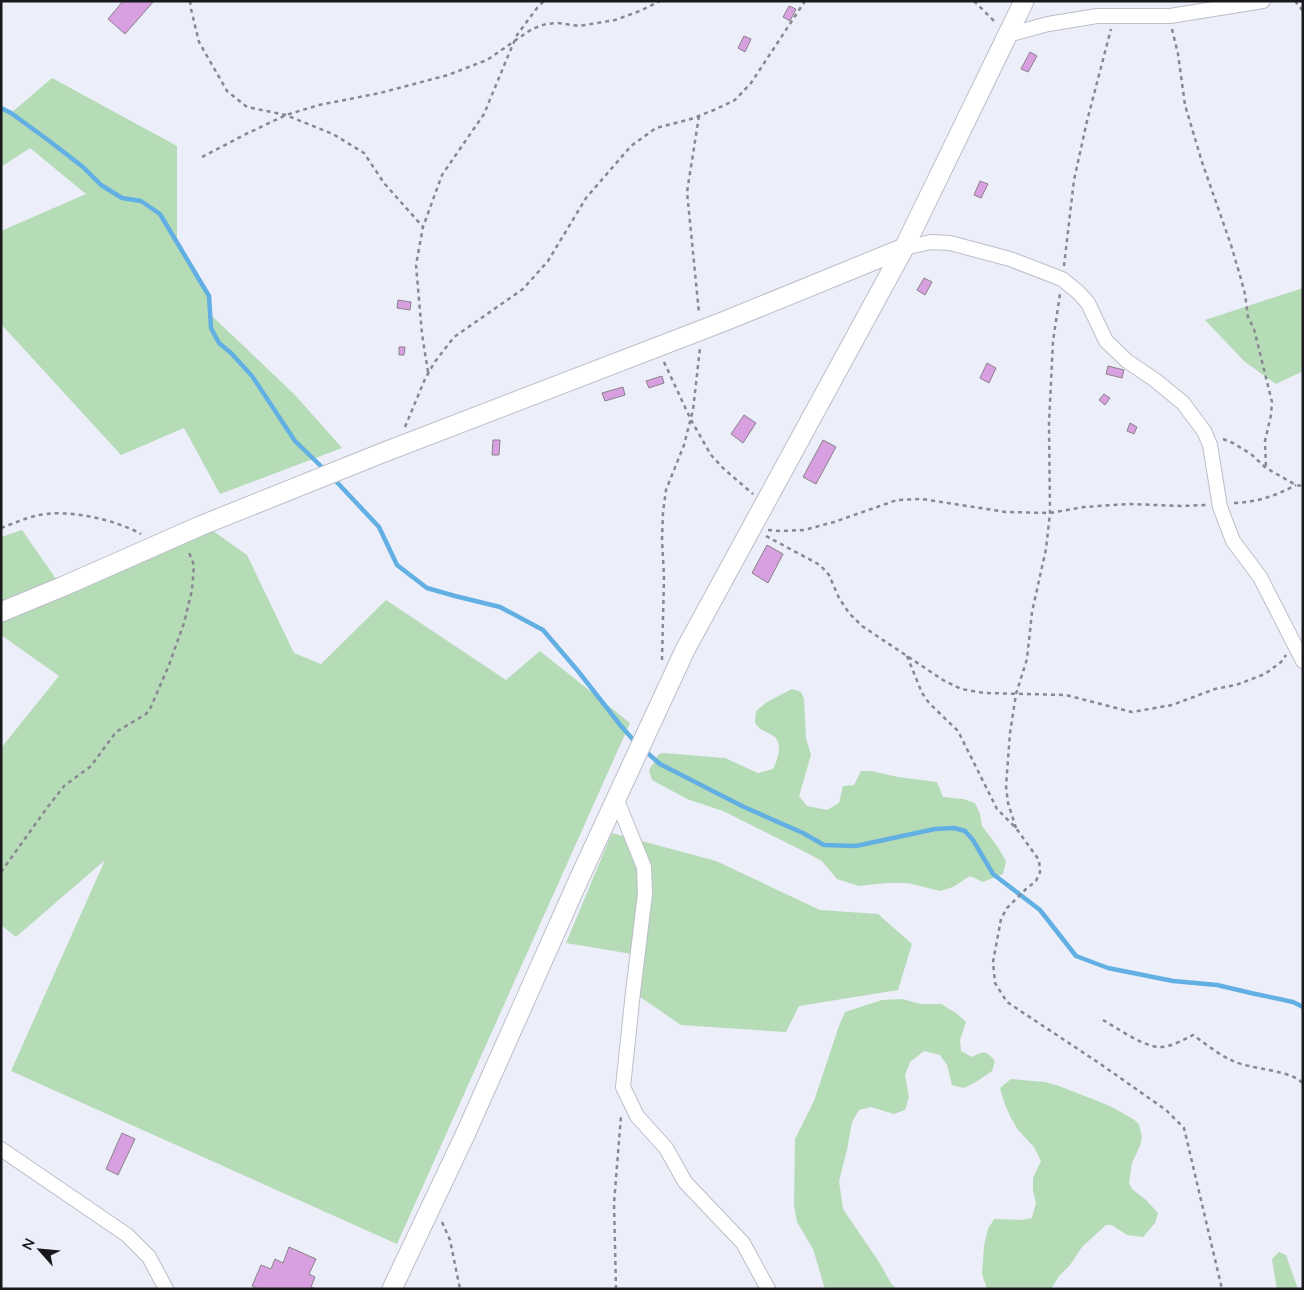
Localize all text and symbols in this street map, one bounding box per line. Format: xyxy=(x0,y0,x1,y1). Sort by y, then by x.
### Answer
north arrow xyxy=(15,1225,65,1275)
text: N xyxy=(18,1235,38,1253)

